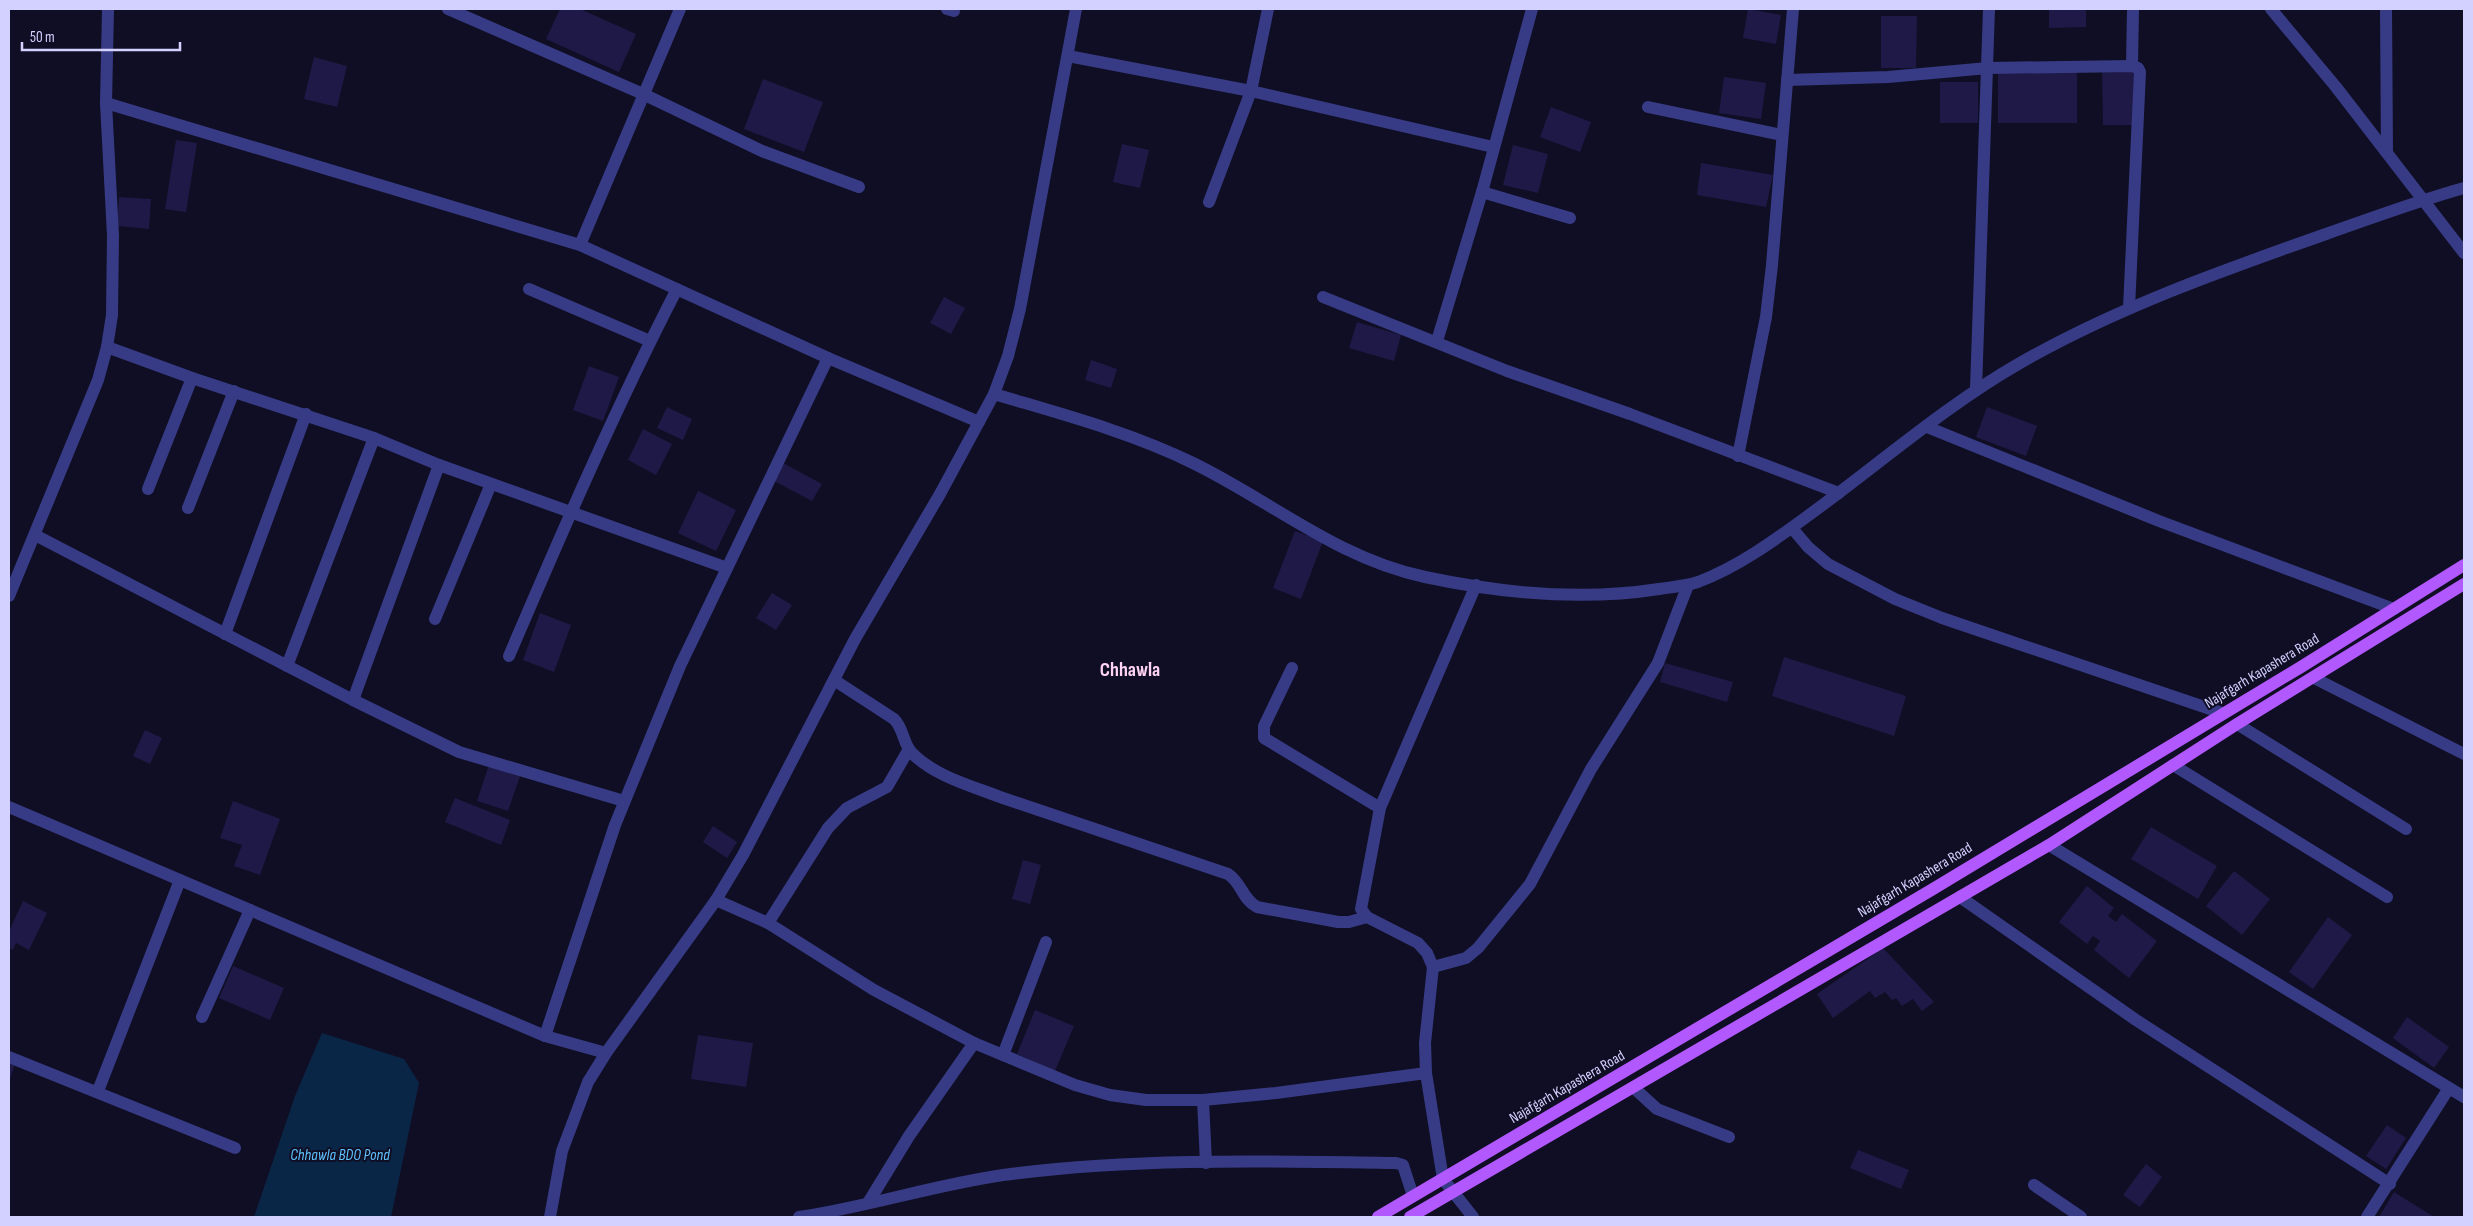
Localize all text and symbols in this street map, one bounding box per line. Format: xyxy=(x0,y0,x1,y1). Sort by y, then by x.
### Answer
scale bar xyxy=(22,20,180,52)
text: 50 m xyxy=(30,28,55,47)
street label: Najafgarh Kapashera Road xyxy=(2201,629,2323,713)
district label: Chhawla xyxy=(1100,658,1160,682)
street label: Najafgarh Kapashera Road xyxy=(1854,838,1976,922)
street label: Najafgarh Kapashera Road xyxy=(1506,1046,1628,1128)
water label: Chhawla BDO Pond xyxy=(290,1146,390,1165)

